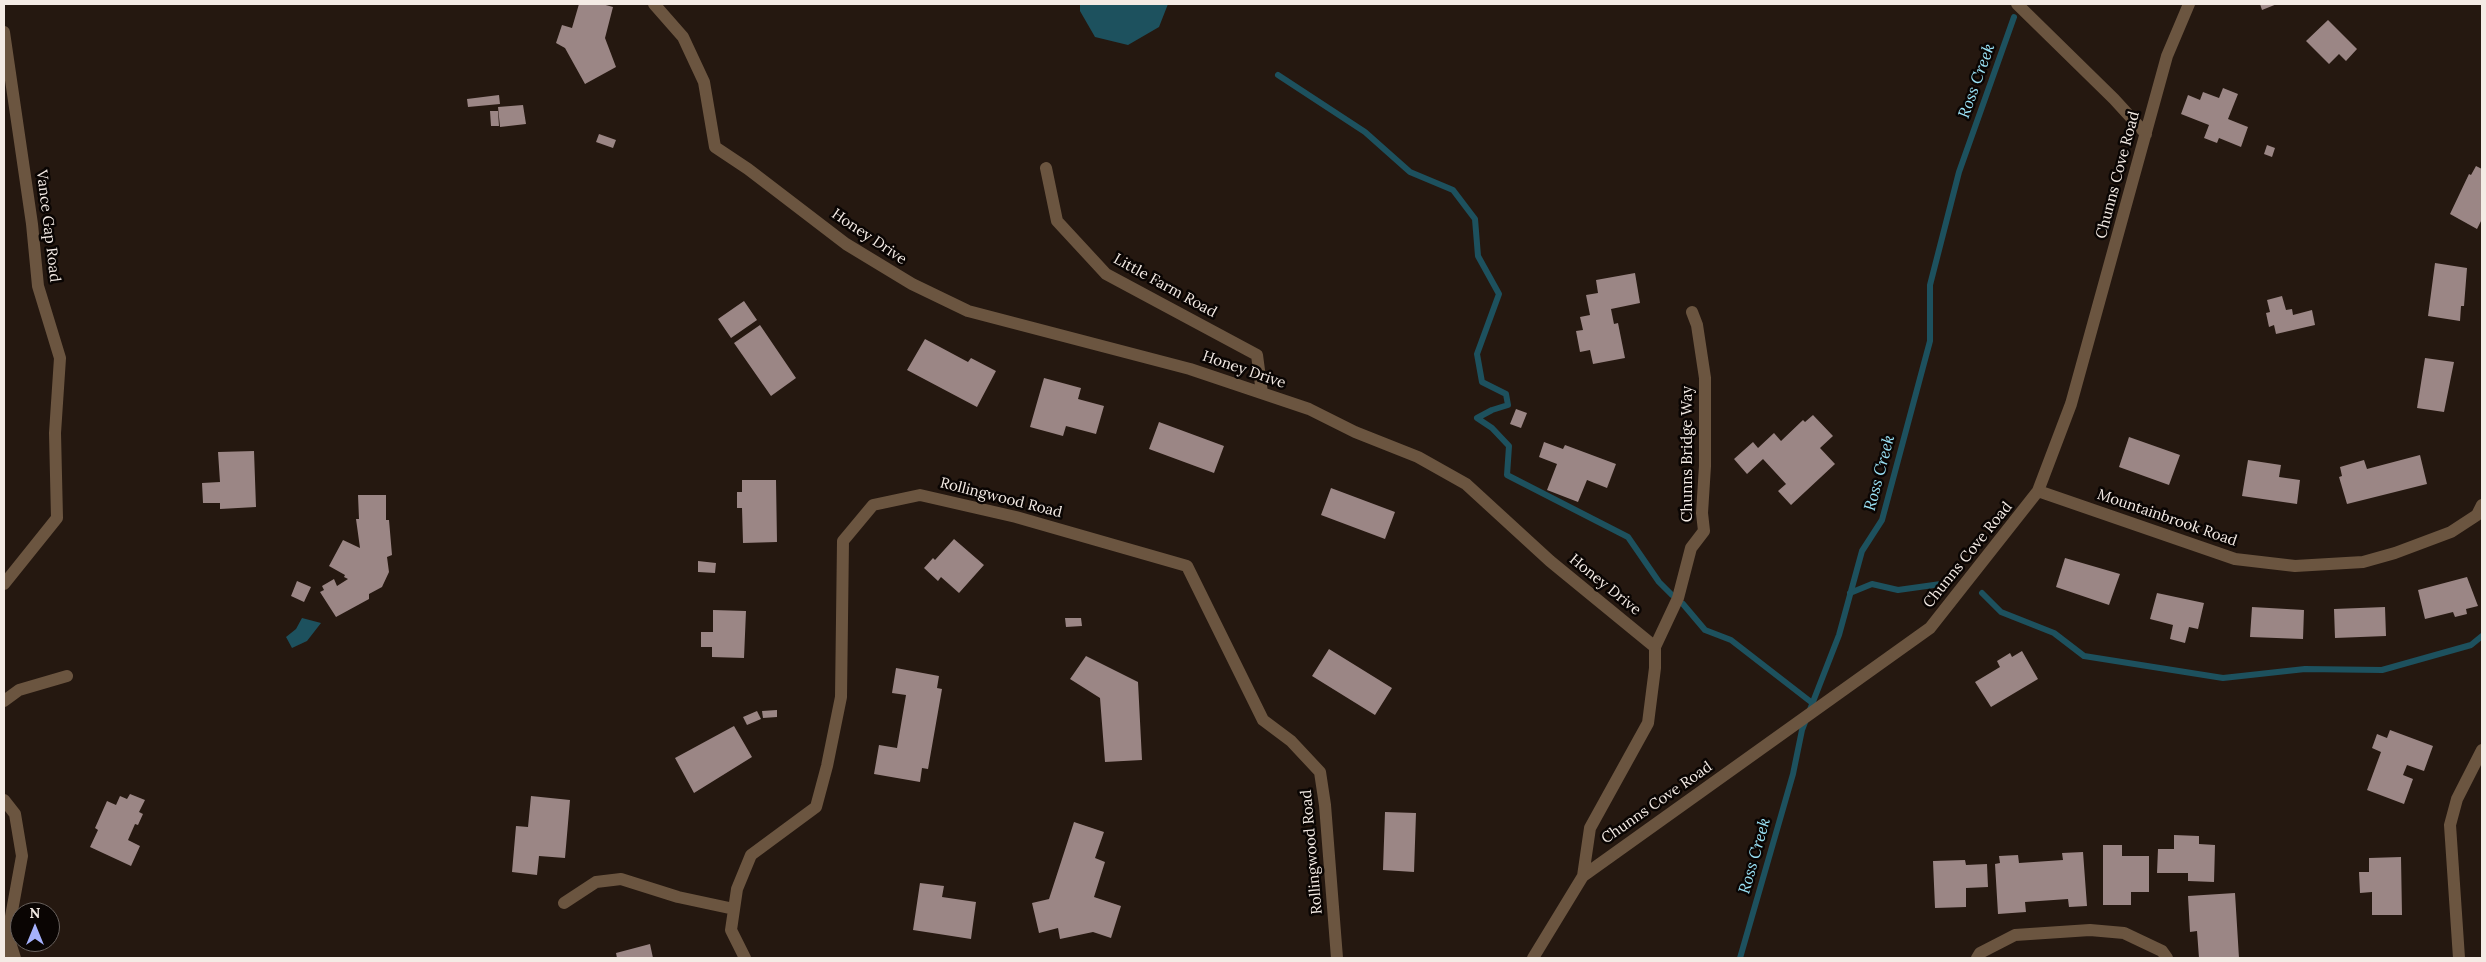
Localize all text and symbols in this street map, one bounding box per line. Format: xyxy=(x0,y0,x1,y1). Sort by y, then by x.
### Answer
water label: Ross Creek xyxy=(1955,41,1999,121)
street label: Chunns Cove Road xyxy=(2092,109,2144,241)
street label: Vance Gap Road xyxy=(32,169,64,283)
street label: Honey Drive xyxy=(828,205,910,269)
street label: Little Farm Road xyxy=(1110,250,1220,322)
street label: Honey Drive xyxy=(1200,347,1288,393)
street label: Chunns Bridge Way xyxy=(1679,386,1697,522)
water label: Ross Creek xyxy=(1861,433,1899,513)
street label: Rollingwood Road xyxy=(938,474,1064,522)
street label: Mountainbrook Road xyxy=(2095,486,2239,550)
street label: Chunns Cove Road xyxy=(1920,498,2016,612)
street label: Honey Drive xyxy=(1566,551,1644,619)
street label: Chunns Cove Road xyxy=(1598,758,1716,848)
street label: Rollingwood Road xyxy=(1298,789,1326,915)
water label: Ross Creek xyxy=(1735,816,1775,896)
north arrow xyxy=(10,902,60,952)
text: N xyxy=(30,904,40,922)

